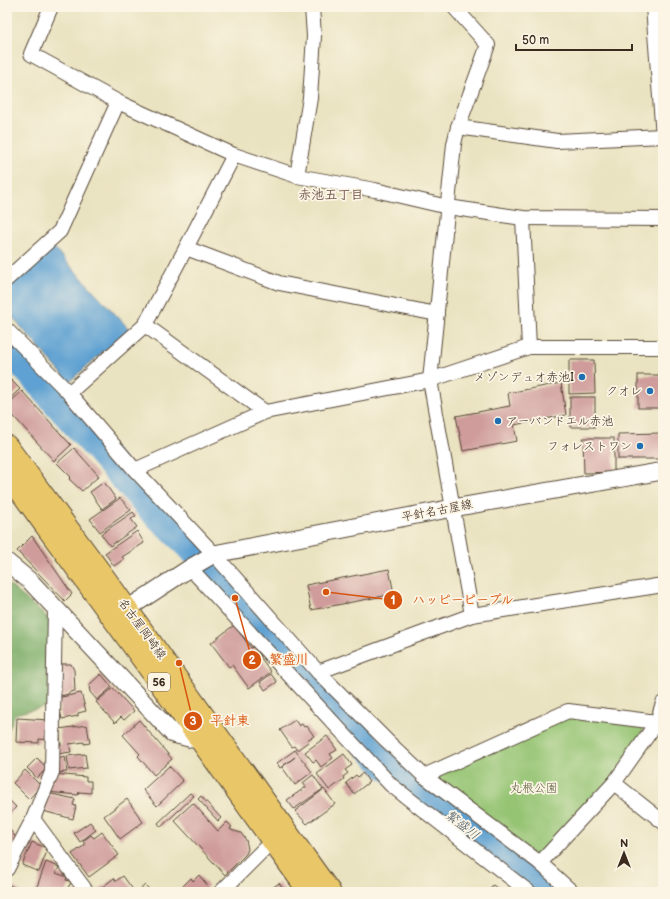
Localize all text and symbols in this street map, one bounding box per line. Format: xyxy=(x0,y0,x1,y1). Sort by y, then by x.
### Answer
scale bar xyxy=(516,26,632,52)
text: 50 m xyxy=(522,33,549,48)
district label: 赤池五丁目 xyxy=(298,187,364,203)
place label: メゾンデュオ赤池I xyxy=(474,370,574,385)
marker: メゾンデュオ赤池I xyxy=(577,372,587,382)
place label: クオレ xyxy=(606,384,642,399)
marker: クオレ xyxy=(645,386,655,396)
place label: アーバンドエル赤池 xyxy=(506,414,614,429)
marker: アーバンドエル赤池 xyxy=(493,416,503,426)
place label: フォレストワン xyxy=(547,439,632,454)
marker: フォレストワン xyxy=(635,441,645,451)
street label: 平針名古屋線 xyxy=(400,497,474,525)
callout: ハッピーピープル xyxy=(383,587,522,612)
text: ハッピーピープル xyxy=(412,592,514,608)
text: 1 xyxy=(390,593,396,608)
street label: 名古屋岡崎線 xyxy=(115,595,169,663)
callout: 繁盛川 xyxy=(242,647,317,672)
text: 繁盛川 xyxy=(269,652,309,668)
text: 2 xyxy=(248,653,256,668)
road number: 56 xyxy=(148,673,170,691)
callout: 平針東 xyxy=(183,708,258,733)
text: 平針東 xyxy=(210,713,250,729)
text: 3 xyxy=(189,714,197,729)
park label: 丸根公園 xyxy=(510,781,558,796)
water label: 繁盛川 xyxy=(442,807,482,843)
north arrow xyxy=(604,833,644,873)
text: N xyxy=(620,837,628,850)

